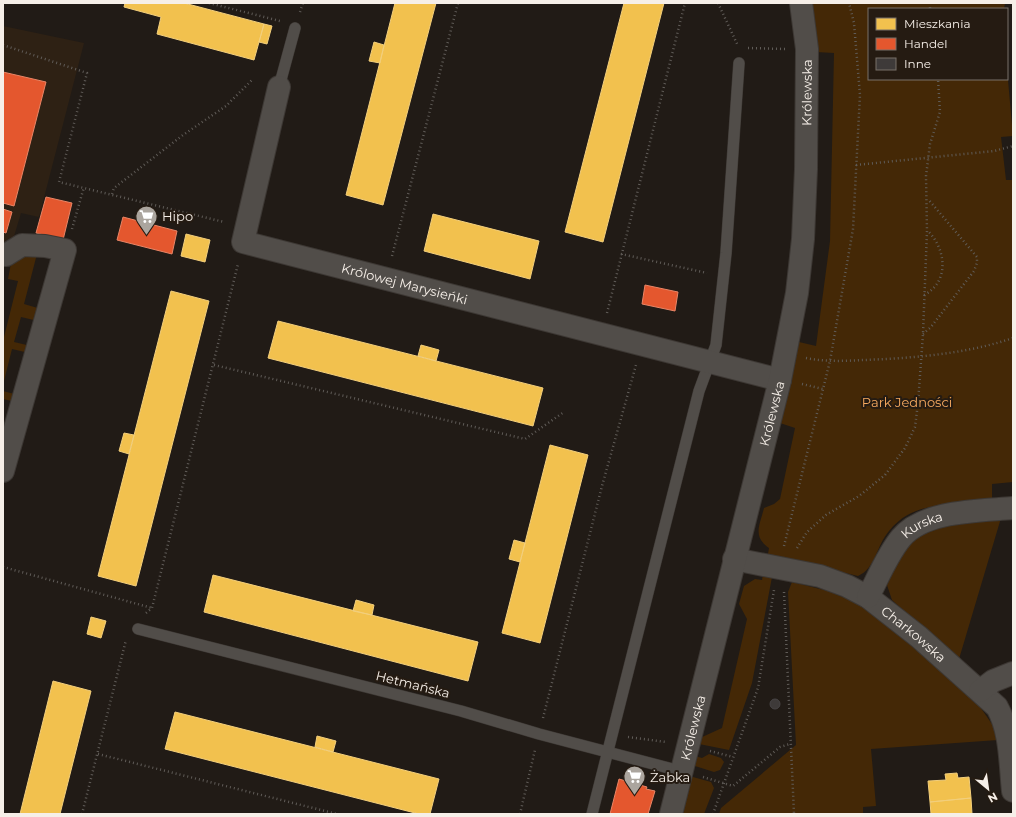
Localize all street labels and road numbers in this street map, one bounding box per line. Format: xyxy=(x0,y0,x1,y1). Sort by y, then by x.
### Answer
street label: Królewska xyxy=(798,59,815,126)
street label: Królowej Marysieńki xyxy=(340,260,469,307)
street label: Królewska xyxy=(756,379,787,448)
street label: Kurska xyxy=(897,508,944,542)
street label: Charkowska xyxy=(878,603,949,665)
street label: Hetmańska xyxy=(374,667,452,701)
street label: Królewska xyxy=(677,693,709,762)

